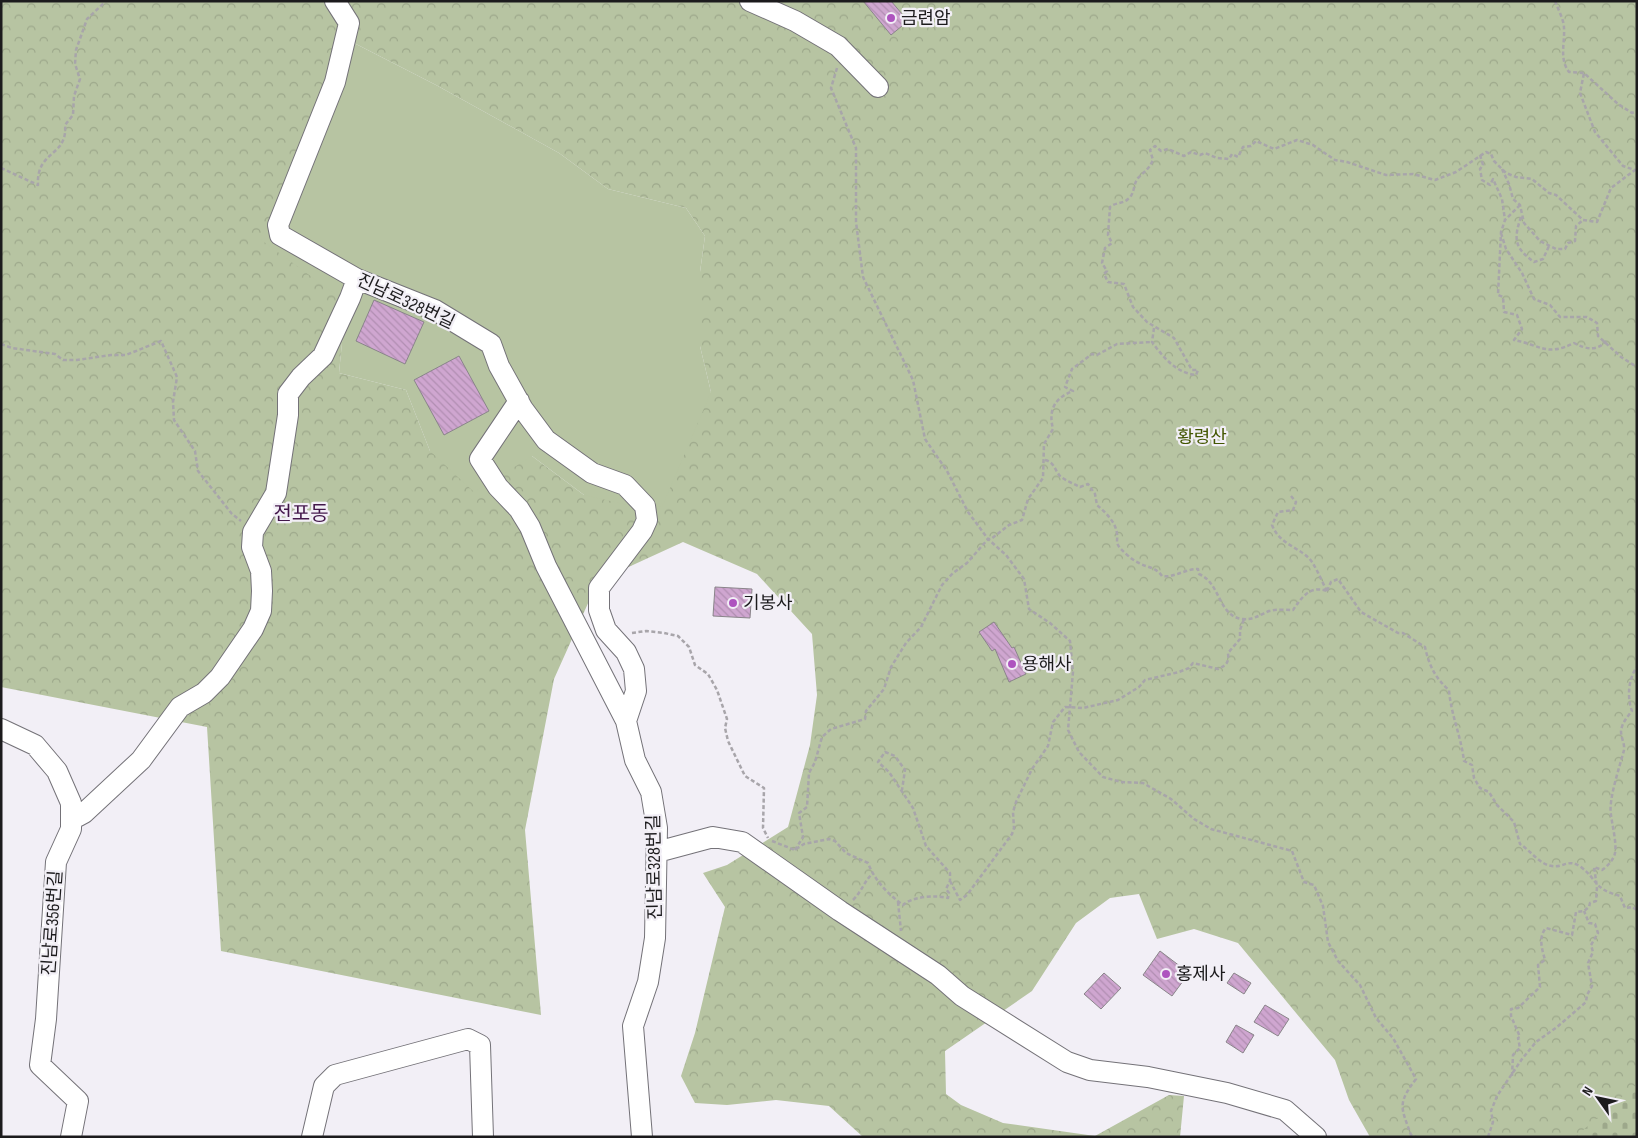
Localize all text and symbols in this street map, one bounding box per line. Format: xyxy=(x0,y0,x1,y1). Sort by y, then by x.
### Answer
place label: 금련암 xyxy=(901,8,951,29)
marker: 금련암 xyxy=(885,12,897,24)
street label: 진남로328번길 xyxy=(353,270,458,333)
park label: 황령산 xyxy=(1177,427,1227,448)
district label: 전포동 xyxy=(273,502,329,526)
place label: 기봉사 xyxy=(743,593,793,614)
marker: 기봉사 xyxy=(727,597,739,609)
place label: 용해사 xyxy=(1022,654,1072,675)
marker: 용해사 xyxy=(1006,658,1018,670)
street label: 진남로328번길 xyxy=(643,814,666,920)
street label: 진남로356번길 xyxy=(38,870,67,976)
place label: 홍제사 xyxy=(1176,964,1226,985)
marker: 홍제사 xyxy=(1160,968,1172,980)
north arrow xyxy=(1573,1073,1623,1123)
text: N xyxy=(1578,1083,1597,1099)

